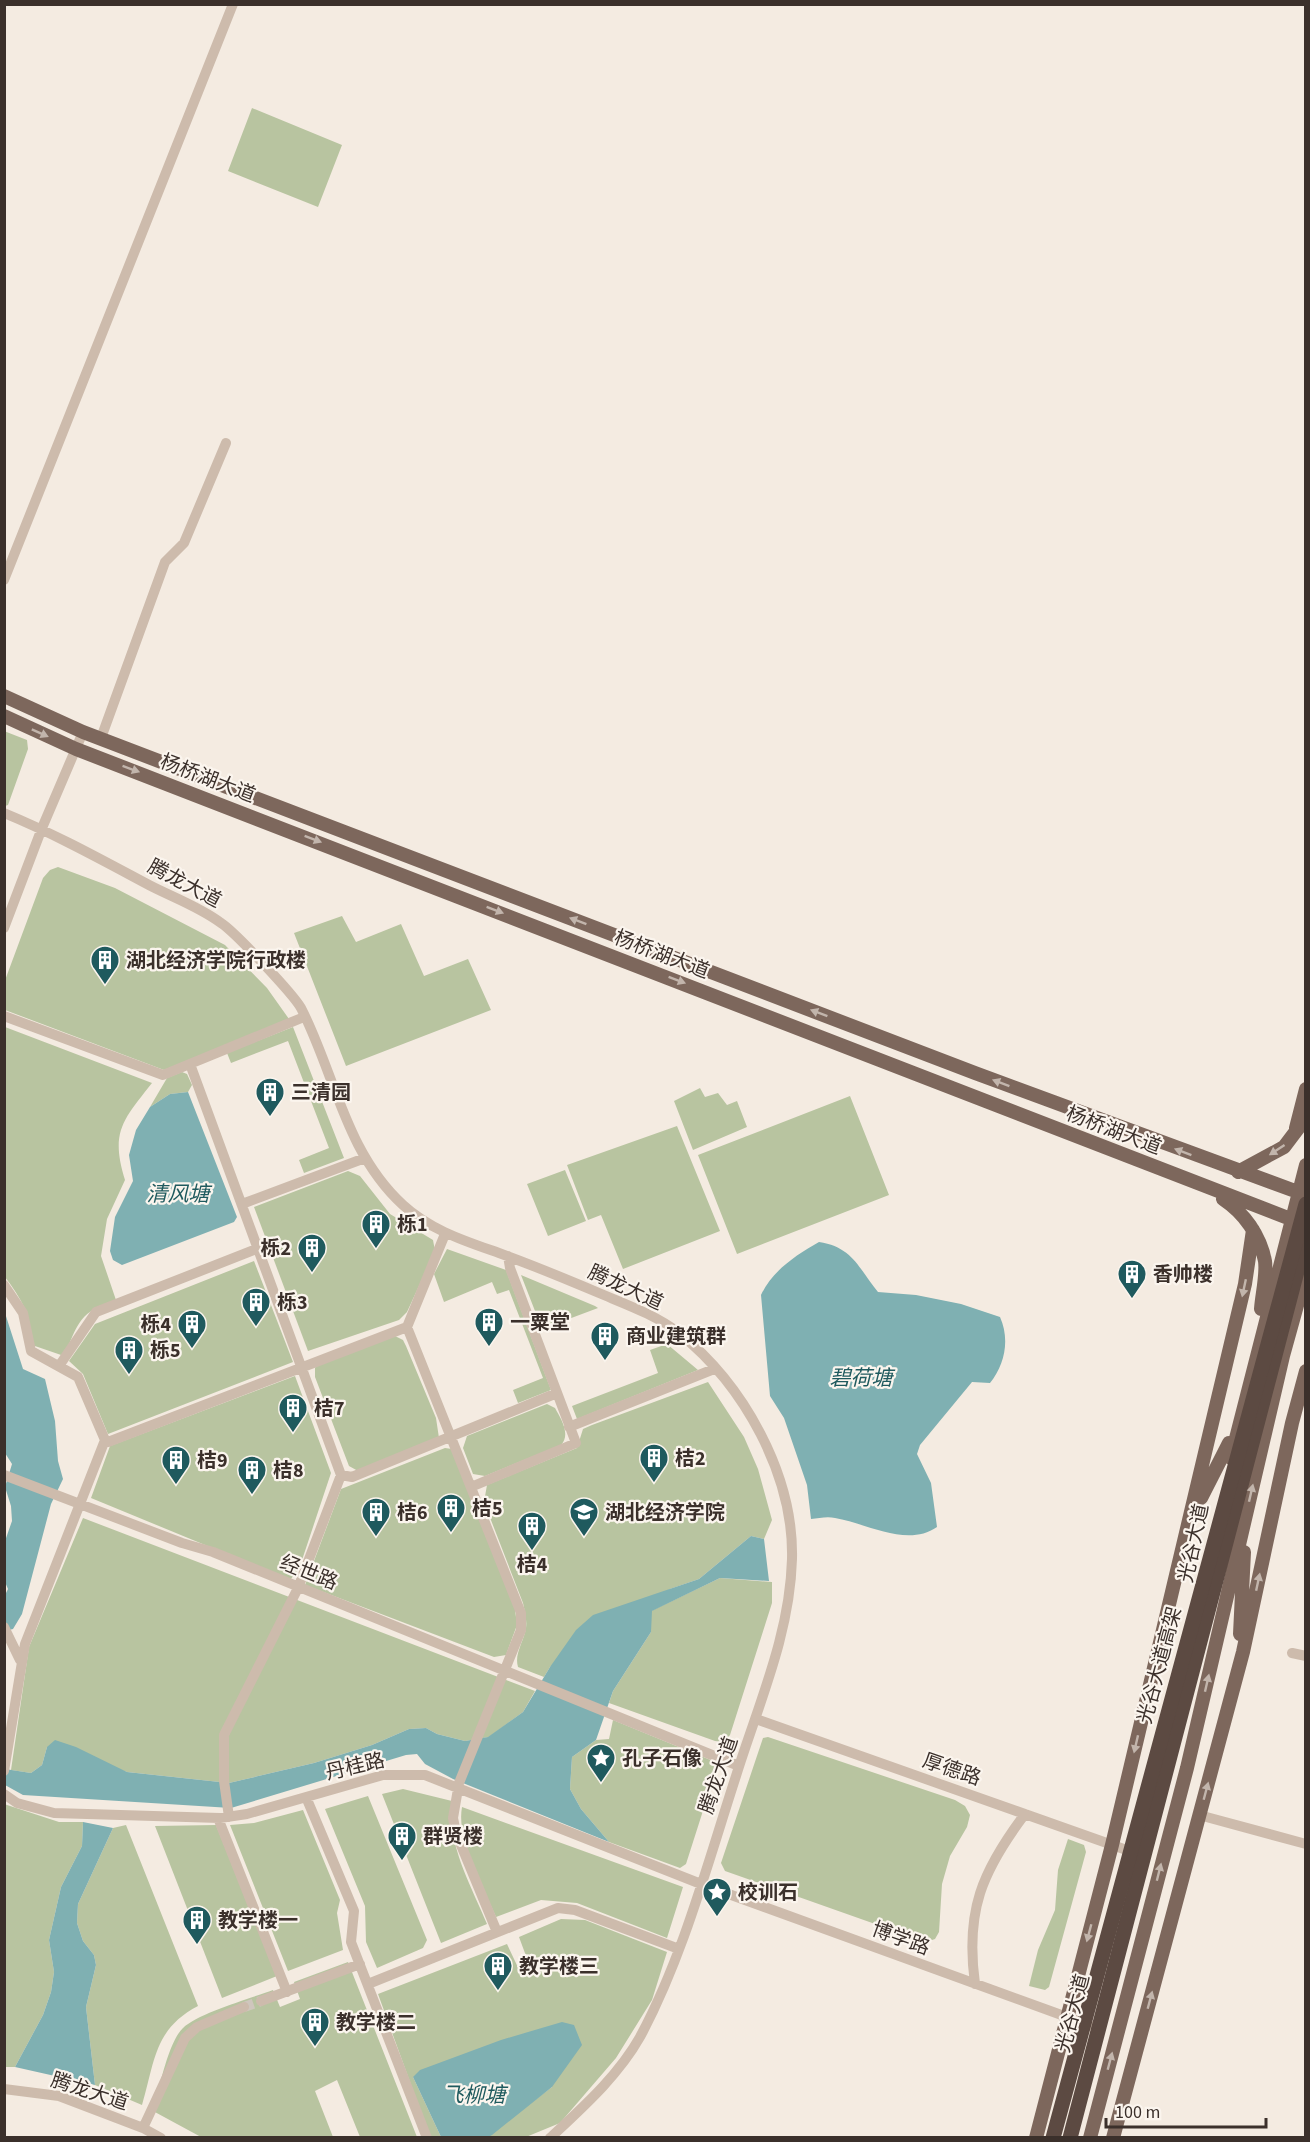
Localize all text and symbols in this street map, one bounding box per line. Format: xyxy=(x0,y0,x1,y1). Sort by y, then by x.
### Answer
one-way arrow xyxy=(32,728,49,737)
street label: 杨桥湖大道 xyxy=(156,748,259,810)
one-way arrow xyxy=(122,765,140,775)
one-way arrow xyxy=(304,835,322,844)
street label: 腾龙大道 xyxy=(143,853,226,915)
one-way arrow xyxy=(486,905,504,915)
one-way arrow xyxy=(569,915,587,925)
street label: 杨桥湖大道 xyxy=(610,924,713,986)
building icon: 湖北经济学院行政楼 xyxy=(89,944,121,986)
place label: 湖北经济学院行政楼 xyxy=(126,947,306,975)
one-way arrow xyxy=(668,975,686,985)
one-way arrow xyxy=(810,1008,828,1018)
building icon: 三清园 xyxy=(254,1076,286,1118)
one-way arrow xyxy=(992,1078,1010,1087)
place label: 三清园 xyxy=(291,1079,351,1107)
street label: 杨桥湖大道 xyxy=(1062,1100,1165,1162)
one-way arrow xyxy=(1269,1145,1285,1156)
one-way arrow xyxy=(1174,1146,1192,1156)
water label: 清风塘 xyxy=(147,1179,212,1209)
building icon: 栎1 xyxy=(360,1208,392,1250)
place label: 栎1 xyxy=(397,1211,428,1239)
building icon: 栎2 xyxy=(296,1232,328,1274)
place label: 栎2 xyxy=(260,1235,291,1263)
street label: 腾龙大道 xyxy=(583,1258,668,1317)
building icon: 香帅楼 xyxy=(1116,1258,1148,1300)
place label: 香帅楼 xyxy=(1153,1261,1213,1289)
one-way arrow xyxy=(1239,1279,1248,1298)
building icon: 栎3 xyxy=(240,1286,272,1328)
place label: 栎3 xyxy=(277,1289,308,1317)
building icon: 一粟堂 xyxy=(473,1306,505,1348)
building icon: 栎4 xyxy=(176,1308,208,1350)
place label: 一粟堂 xyxy=(510,1309,570,1337)
place label: 栎4 xyxy=(140,1311,171,1339)
building icon: 商业建筑群 xyxy=(589,1320,621,1362)
place label: 商业建筑群 xyxy=(626,1323,726,1351)
building icon: 栎5 xyxy=(113,1334,145,1376)
place label: 栎5 xyxy=(150,1337,181,1365)
water label: 碧荷塘 xyxy=(830,1363,895,1393)
building icon: 桔7 xyxy=(277,1392,309,1434)
place label: 桔7 xyxy=(314,1395,345,1423)
building icon: 桔2 xyxy=(638,1442,670,1484)
building icon: 桔9 xyxy=(160,1444,192,1486)
place label: 桔2 xyxy=(675,1445,706,1473)
place label: 桔9 xyxy=(197,1447,228,1475)
building icon: 桔8 xyxy=(236,1454,268,1496)
place label: 桔8 xyxy=(273,1457,304,1485)
one-way arrow xyxy=(1247,1484,1257,1502)
building icon: 桔5 xyxy=(435,1492,467,1534)
place label: 桔5 xyxy=(472,1495,503,1523)
building icon: 桔6 xyxy=(360,1496,392,1538)
school or university icon: 湖北经济学院 xyxy=(568,1496,600,1538)
place label: 桔6 xyxy=(397,1499,428,1527)
place label: 湖北经济学院 xyxy=(605,1499,725,1527)
street label: 光谷大道 xyxy=(1172,1501,1216,1585)
building icon: 桔4 xyxy=(516,1510,548,1552)
street label: 经世路 xyxy=(276,1549,342,1597)
place label: 桔4 xyxy=(517,1551,548,1579)
one-way arrow xyxy=(1254,1572,1263,1591)
street label: 光谷大道高架 xyxy=(1131,1604,1189,1727)
one-way arrow xyxy=(1203,1674,1213,1692)
street label: 腾龙大道 xyxy=(693,1733,745,1818)
one-way arrow xyxy=(1131,1734,1141,1753)
place icon: 孔子石像 xyxy=(585,1742,617,1784)
place label: 孔子石像 xyxy=(622,1745,702,1773)
street label: 丹桂路 xyxy=(323,1747,388,1787)
street label: 厚德路 xyxy=(919,1747,985,1793)
one-way arrow xyxy=(1202,1782,1211,1800)
building icon: 群贤楼 xyxy=(386,1820,418,1862)
place label: 群贤楼 xyxy=(423,1823,483,1851)
one-way arrow xyxy=(1155,1863,1164,1881)
place icon: 校训石 xyxy=(701,1876,733,1918)
place label: 校训石 xyxy=(738,1879,798,1907)
building icon: 教学楼一 xyxy=(181,1904,213,1946)
place label: 教学楼一 xyxy=(218,1907,298,1935)
street label: 博学路 xyxy=(868,1916,934,1962)
one-way arrow xyxy=(1084,1924,1094,1942)
building icon: 教学楼三 xyxy=(482,1950,514,1992)
place label: 教学楼三 xyxy=(519,1953,599,1981)
street label: 光谷大道 xyxy=(1049,1971,1097,2056)
one-way arrow xyxy=(1146,1991,1155,2009)
building icon: 教学楼二 xyxy=(299,2006,331,2048)
place label: 教学楼二 xyxy=(336,2009,416,2037)
one-way arrow xyxy=(1106,2051,1116,2070)
street label: 腾龙大道 xyxy=(47,2066,132,2118)
water label: 飞柳塘 xyxy=(443,2080,508,2110)
scale bar xyxy=(1106,2091,1266,2129)
text: 100 m xyxy=(1115,2100,1160,2125)

